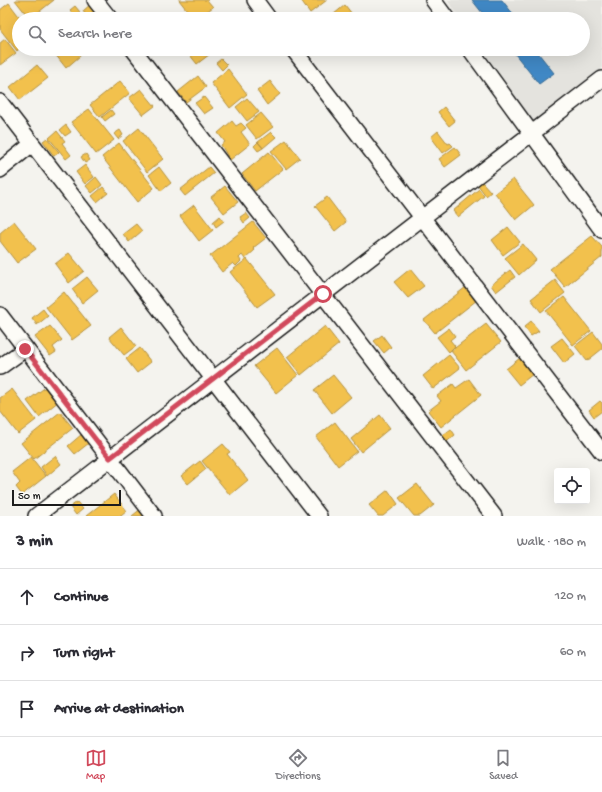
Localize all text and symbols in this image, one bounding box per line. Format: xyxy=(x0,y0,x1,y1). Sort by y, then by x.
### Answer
search box xyxy=(12,12,590,56)
icon: search xyxy=(26,23,48,45)
text: Search here xyxy=(58,25,132,43)
route start xyxy=(314,285,332,303)
route end xyxy=(16,340,34,358)
map controls xyxy=(554,468,590,504)
button: locate xyxy=(554,468,590,504)
scale bar xyxy=(12,488,121,507)
text: 50 m xyxy=(18,491,40,503)
text: 3 min xyxy=(16,532,53,552)
text: Walk · 180 m xyxy=(517,535,586,550)
icon: ahead xyxy=(16,586,38,608)
text: Continue xyxy=(54,588,108,606)
text: 120 m xyxy=(555,589,586,604)
icon: right xyxy=(16,642,38,664)
text: Turn right xyxy=(54,644,114,662)
text: 60 m xyxy=(560,645,586,660)
icon: arrive xyxy=(16,698,38,720)
text: Arrive at destination xyxy=(54,700,184,718)
tab: Map xyxy=(85,747,107,783)
tab: Directions xyxy=(276,747,320,783)
tab: Saved xyxy=(489,747,517,783)

